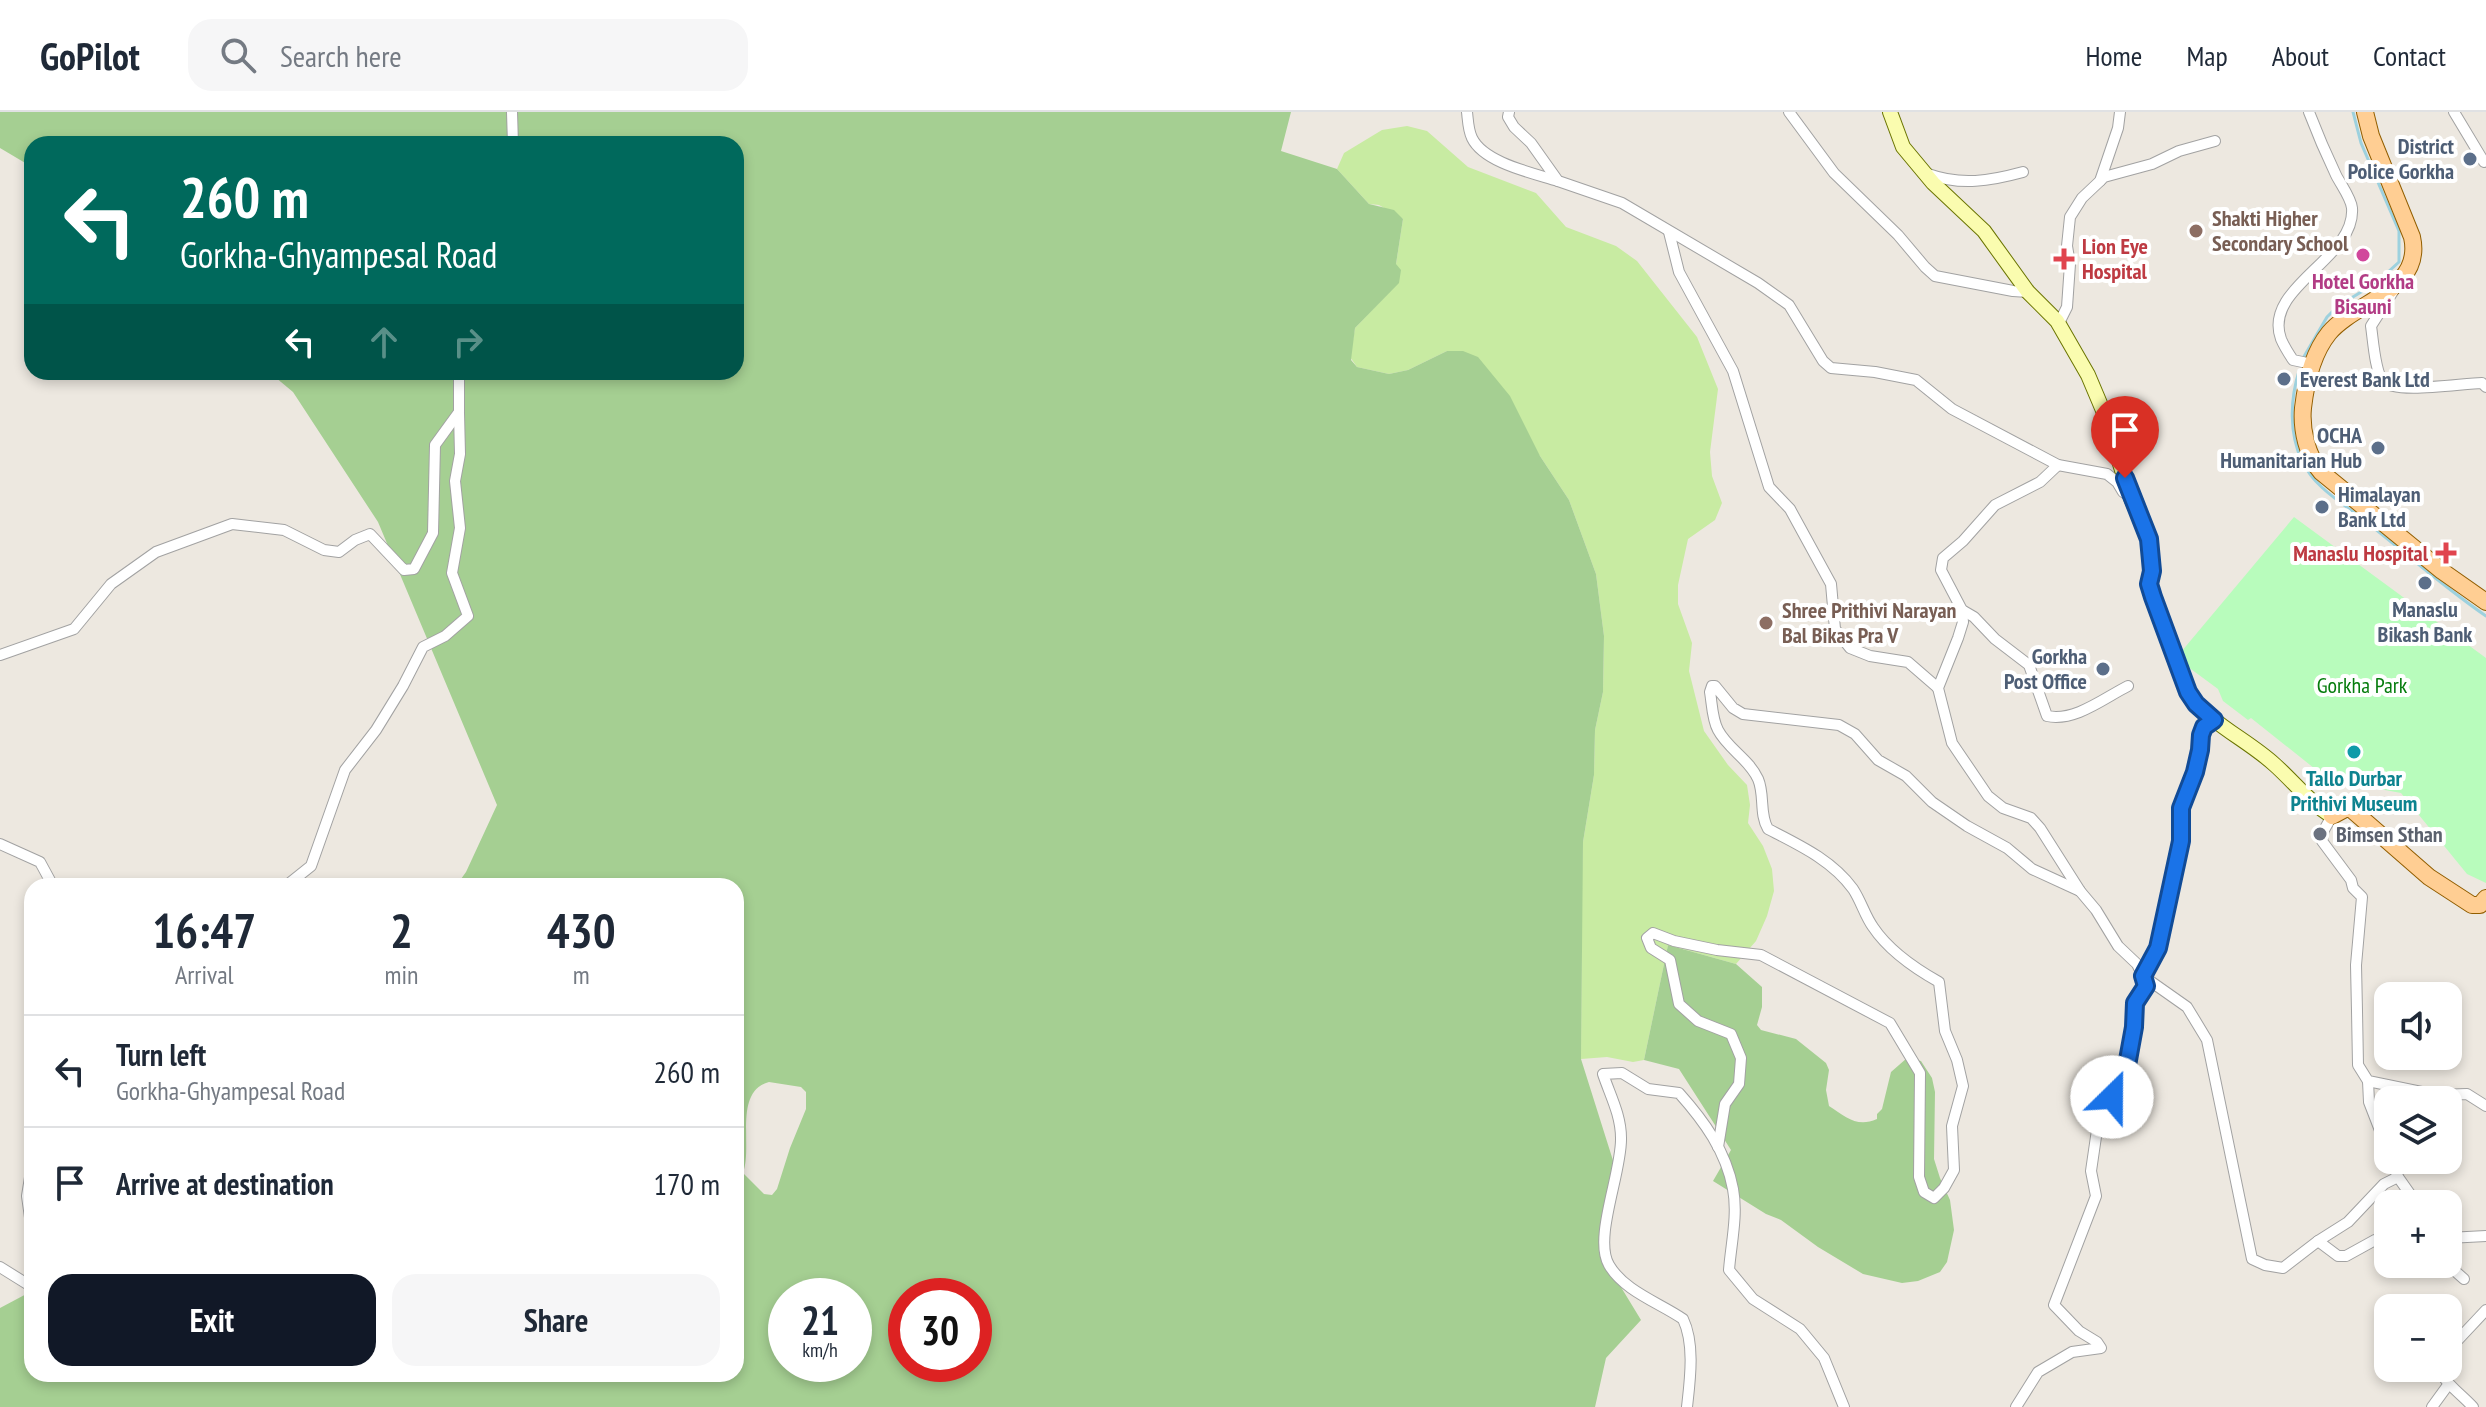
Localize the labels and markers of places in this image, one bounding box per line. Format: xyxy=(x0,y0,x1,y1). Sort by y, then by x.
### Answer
place label: District Police Gorkha xyxy=(2348,132,2455,185)
marker: District Police Gorkha xyxy=(2461,150,2479,168)
place label: Shakti Higher Secondary School xyxy=(2212,204,2349,257)
marker: Shakti Higher Secondary School xyxy=(2187,222,2205,240)
place label: Lion Eye Hospital xyxy=(2082,232,2148,285)
marker: Hotel Gorkha Bisauni xyxy=(2354,246,2372,264)
marker: Lion Eye Hospital xyxy=(2053,248,2075,270)
place label: Hotel Gorkha Bisauni xyxy=(2312,267,2414,320)
place label: Everest Bank Ltd xyxy=(2300,365,2430,393)
marker: Everest Bank Ltd xyxy=(2275,370,2293,388)
pin xyxy=(2091,396,2159,478)
place label: OCHA Humanitarian Hub xyxy=(2220,421,2363,474)
marker: OCHA Humanitarian Hub xyxy=(2369,439,2387,457)
place label: Himalayan Bank Ltd xyxy=(2338,480,2421,533)
marker: Himalayan Bank Ltd xyxy=(2313,498,2331,516)
place label: Manaslu Hospital xyxy=(2293,539,2429,567)
marker: Manaslu Hospital xyxy=(2435,542,2457,564)
marker: Manaslu Bikash Bank xyxy=(2416,574,2434,592)
place label: Manaslu Bikash Bank xyxy=(2378,595,2473,648)
place label: Shree Prithivi Narayan Bal Bikas Pra V xyxy=(1782,596,1957,649)
marker: Shree Prithivi Narayan Bal Bikas Pra V xyxy=(1757,614,1775,632)
place label: Gorkha Post Office xyxy=(2004,642,2087,695)
marker: Gorkha Post Office xyxy=(2094,660,2112,678)
marker: Tallo Durbar Prithivi Museum xyxy=(2345,743,2363,761)
place label: Tallo Durbar Prithivi Museum xyxy=(2291,764,2417,817)
place label: Bimsen Sthan xyxy=(2336,820,2443,848)
marker: Bimsen Sthan xyxy=(2311,825,2329,843)

